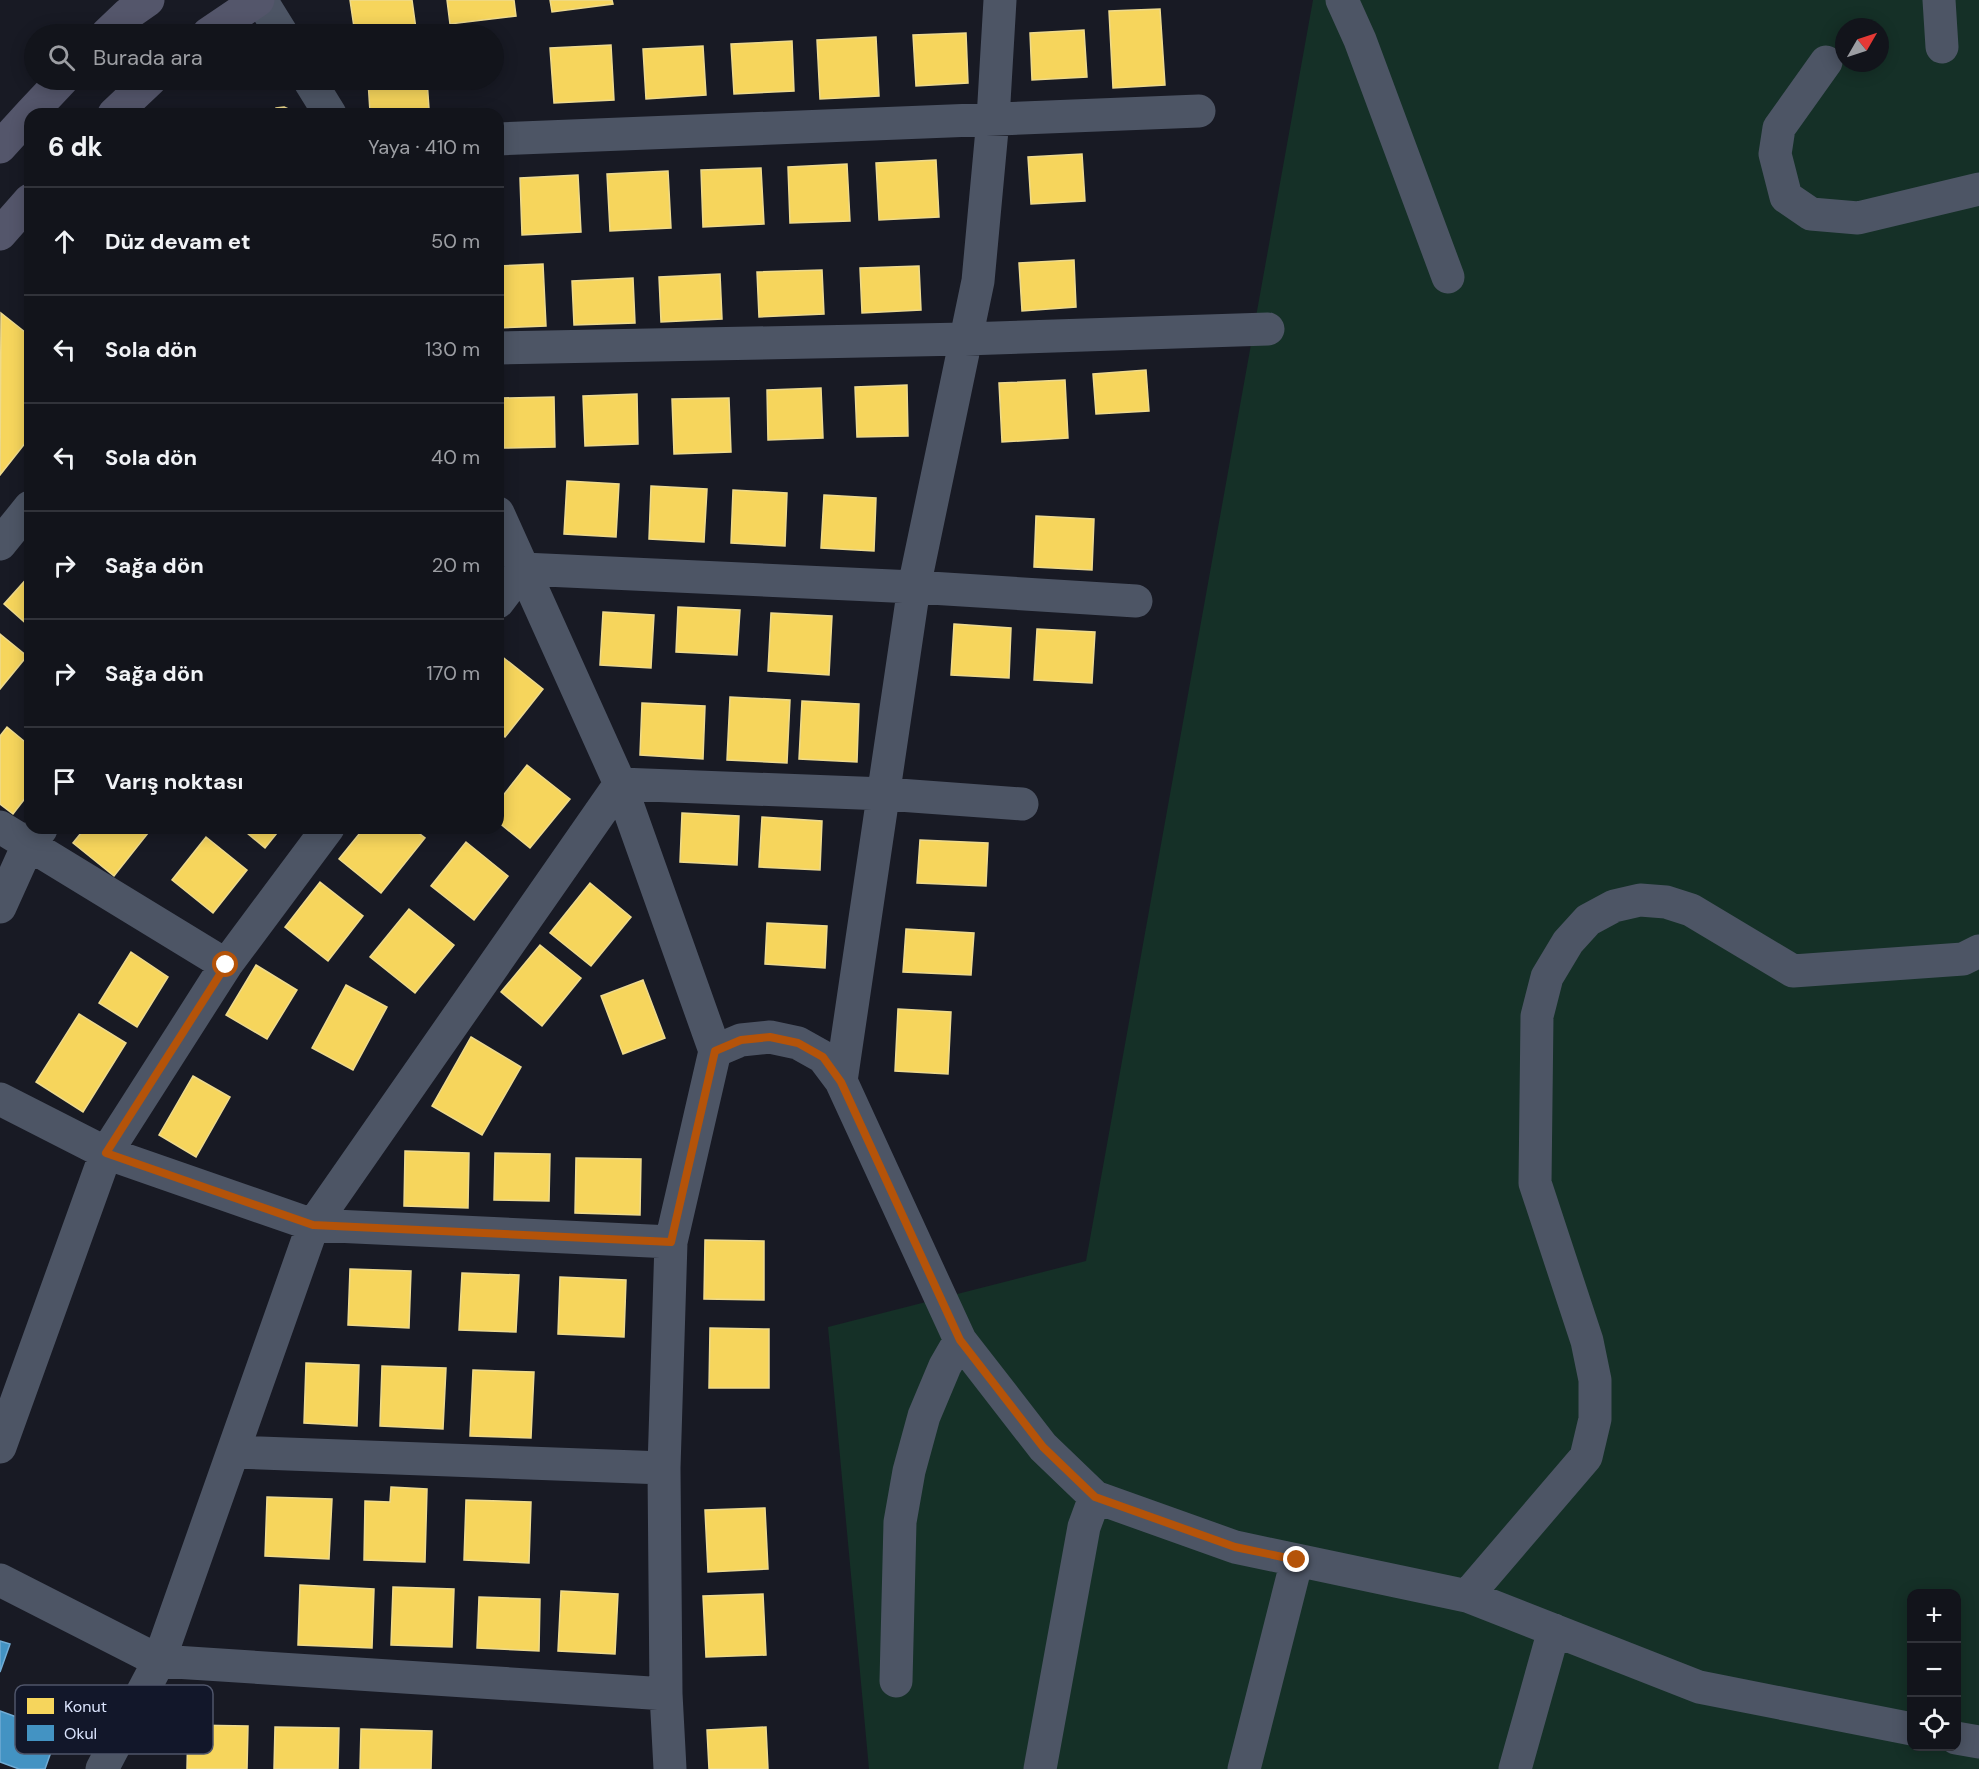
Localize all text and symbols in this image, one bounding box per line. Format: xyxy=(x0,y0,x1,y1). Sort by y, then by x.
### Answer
north arrow xyxy=(1835,18,1889,72)
search box xyxy=(24,24,504,90)
icon: search xyxy=(45,41,78,74)
text: Burada ara xyxy=(93,43,203,72)
text: 6 dk xyxy=(48,130,103,164)
text: Yaya · 410 m xyxy=(368,134,480,160)
icon: ahead xyxy=(48,225,81,258)
text: Düz devam et xyxy=(105,227,250,256)
text: 50 m xyxy=(431,228,480,254)
icon: left xyxy=(48,333,81,366)
text: Sola dön xyxy=(105,335,197,364)
text: 130 m xyxy=(425,336,480,362)
icon: left xyxy=(48,441,81,474)
text: Sola dön xyxy=(105,443,197,472)
text: 40 m xyxy=(431,444,480,470)
icon: right xyxy=(48,549,81,582)
text: Sağa dön xyxy=(105,551,204,580)
text: 20 m xyxy=(432,552,480,578)
icon: right xyxy=(48,657,81,690)
text: Sağa dön xyxy=(105,659,204,688)
text: 170 m xyxy=(427,660,480,686)
icon: arrive xyxy=(48,765,81,798)
text: Varış noktası xyxy=(105,767,243,796)
route start xyxy=(212,951,238,977)
route end xyxy=(1283,1546,1309,1572)
map controls xyxy=(1907,1589,1961,1751)
button: + xyxy=(1907,1589,1961,1643)
button: − xyxy=(1907,1643,1961,1697)
legend xyxy=(15,1685,213,1754)
text: Konut xyxy=(64,1696,107,1717)
button: locate xyxy=(1907,1697,1961,1751)
text: Okul xyxy=(64,1723,97,1744)

